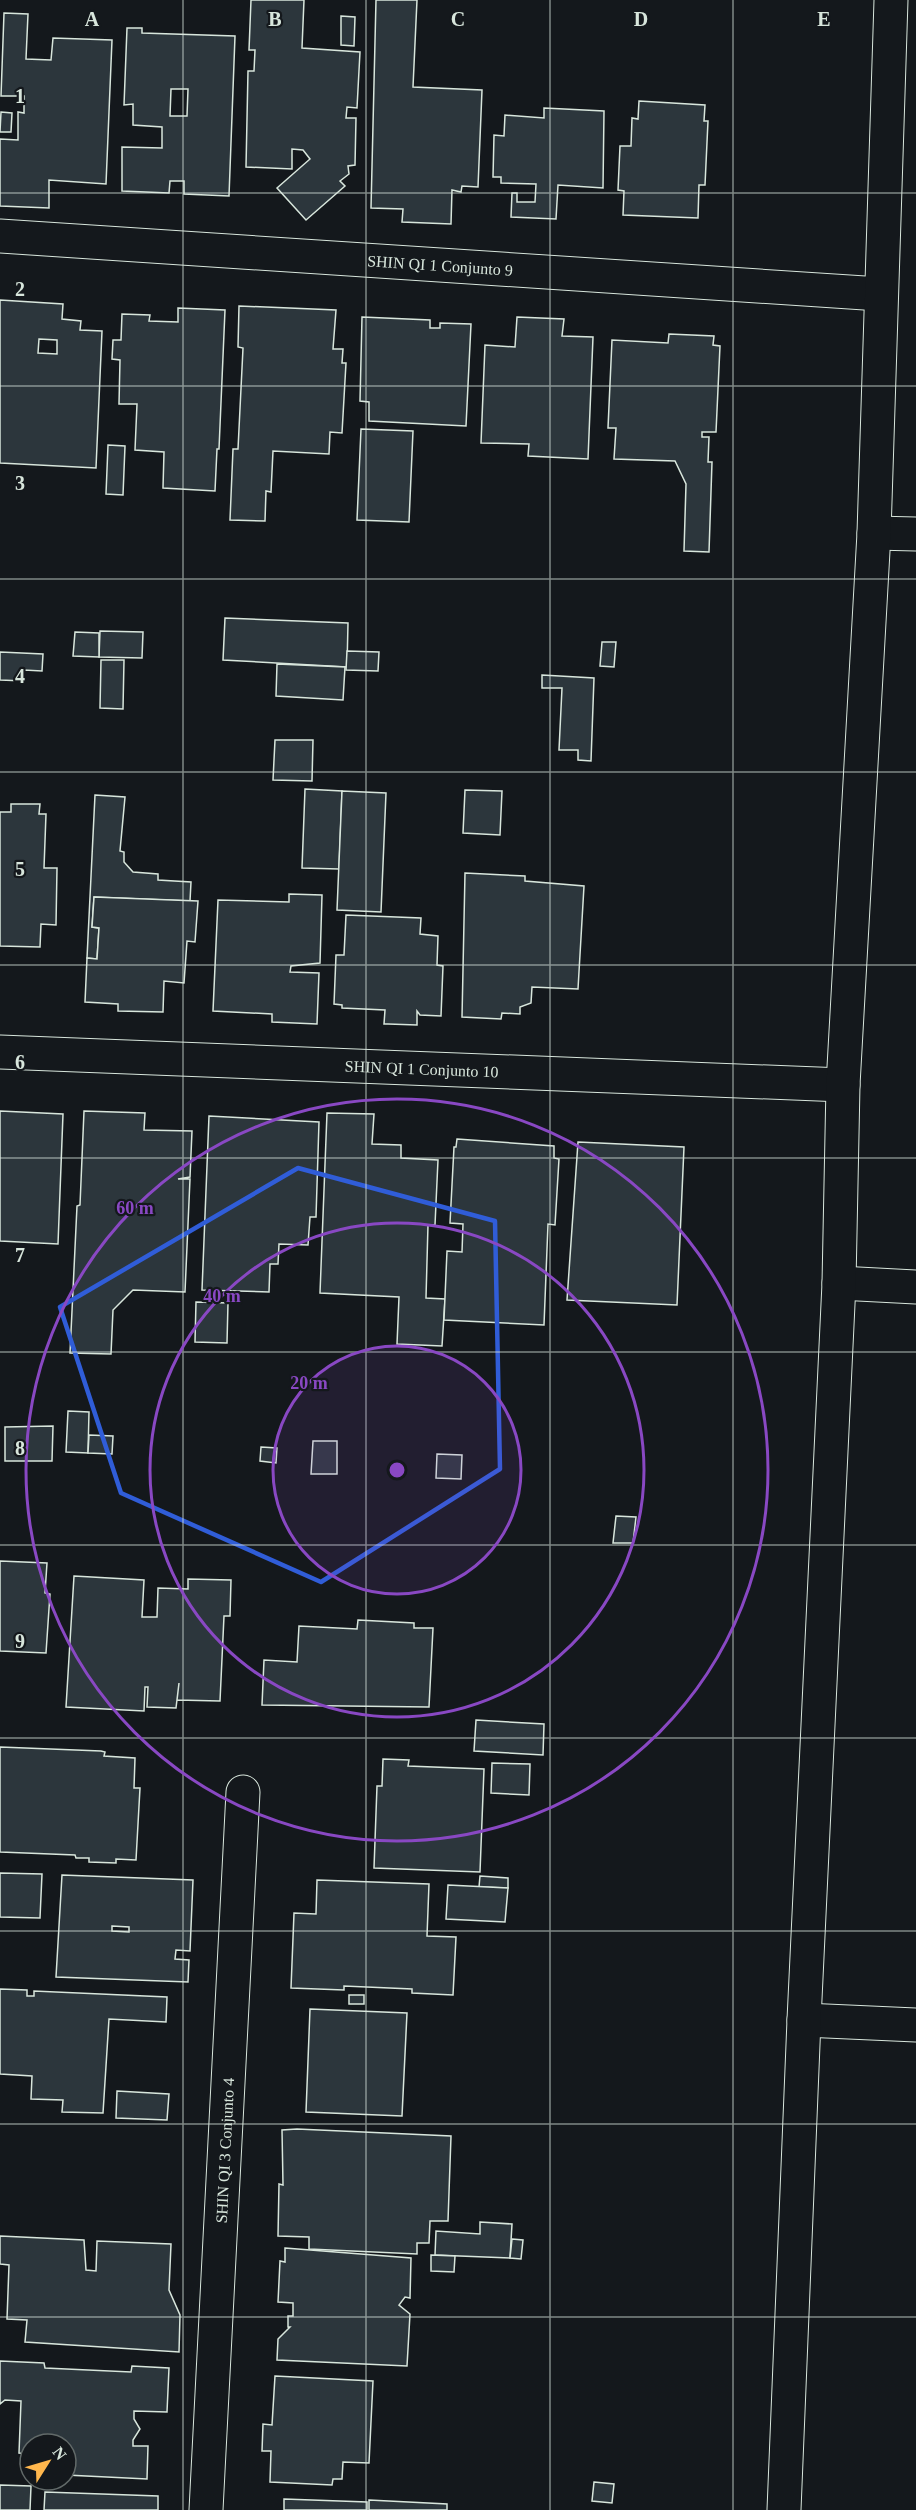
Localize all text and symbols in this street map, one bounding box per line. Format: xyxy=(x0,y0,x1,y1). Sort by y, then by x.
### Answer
text: A xyxy=(85,8,100,30)
text: B xyxy=(268,8,282,30)
text: C xyxy=(451,8,465,30)
text: D xyxy=(634,8,648,30)
text: E xyxy=(817,8,831,30)
text: 1 xyxy=(15,85,25,107)
street label: SHIN QI 1 Conjunto 9 xyxy=(367,252,513,279)
text: 2 xyxy=(15,278,25,300)
text: 3 xyxy=(15,472,25,494)
text: 4 xyxy=(15,665,25,687)
text: 5 xyxy=(15,858,25,880)
text: 6 xyxy=(15,1051,25,1073)
street label: SHIN QI 1 Conjunto 10 xyxy=(344,1058,499,1081)
text: 60 m xyxy=(116,1198,154,1218)
text: 7 xyxy=(15,1244,25,1266)
text: 40 m xyxy=(203,1286,241,1306)
text: 20 m xyxy=(290,1373,328,1393)
text: 8 xyxy=(15,1437,25,1459)
centre of rings xyxy=(387,1460,407,1480)
text: 9 xyxy=(15,1630,25,1652)
street label: SHIN QI 3 Conjunto 4 xyxy=(213,2077,237,2224)
north arrow xyxy=(18,2432,78,2492)
text: N xyxy=(49,2444,70,2463)

